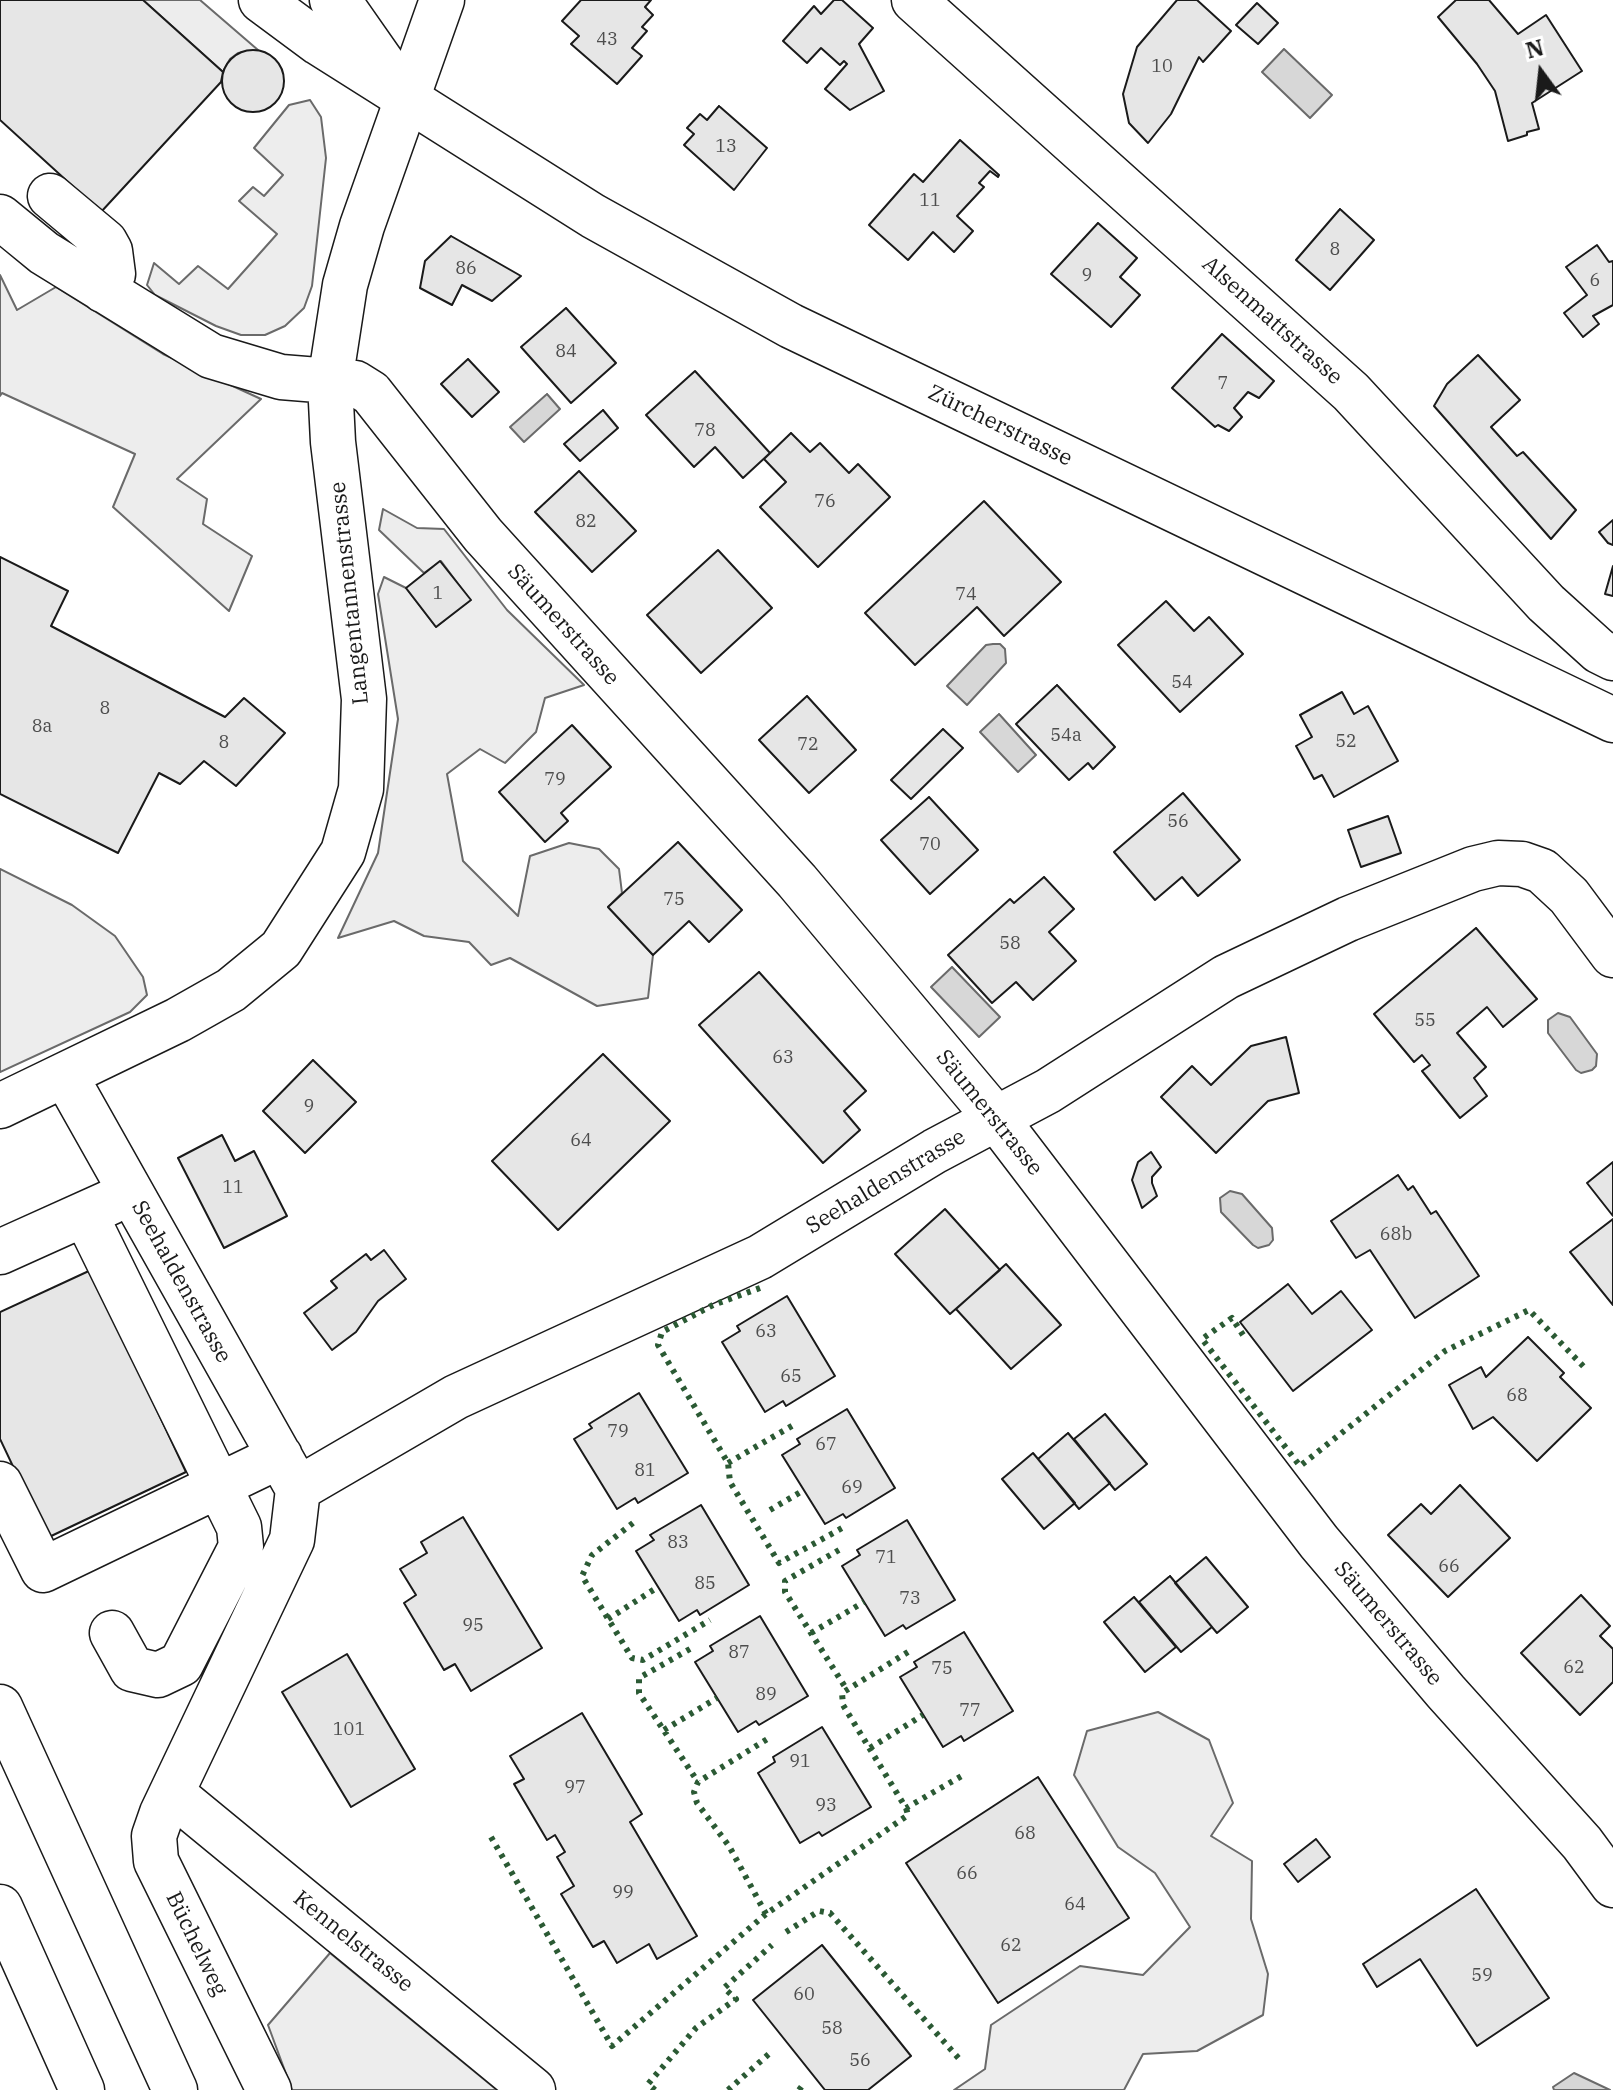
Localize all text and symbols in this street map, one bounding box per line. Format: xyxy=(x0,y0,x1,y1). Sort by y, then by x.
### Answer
house number: 43 xyxy=(596,29,618,51)
north arrow xyxy=(1501,32,1581,112)
text: N xyxy=(1522,32,1547,65)
house number: 10 xyxy=(1151,56,1173,78)
house number: 13 xyxy=(715,136,737,158)
house number: 11 xyxy=(919,190,941,212)
house number: 8 xyxy=(1330,239,1340,261)
street label: Alsenmattstrasse xyxy=(1197,251,1347,391)
house number: 86 xyxy=(455,258,477,280)
house number: 9 xyxy=(1082,265,1092,287)
house number: 6 xyxy=(1590,270,1600,292)
house number: 84 xyxy=(555,341,577,363)
house number: 7 xyxy=(1218,373,1228,395)
street label: Zürcherstrasse xyxy=(924,380,1076,472)
house number: 78 xyxy=(694,420,716,442)
street label: Langentannenstrasse xyxy=(325,480,375,706)
house number: 76 xyxy=(814,491,836,513)
house number: 82 xyxy=(575,511,597,533)
street label: Säumerstrasse xyxy=(502,559,624,691)
house number: 1 xyxy=(433,583,443,605)
house number: 74 xyxy=(955,584,977,606)
house number: 54 xyxy=(1171,672,1193,694)
house number: 8 xyxy=(100,698,110,720)
house number: 8a xyxy=(32,716,52,738)
house number: 54a xyxy=(1050,725,1082,747)
house number: 52 xyxy=(1335,731,1357,753)
house number: 8 xyxy=(219,732,229,754)
house number: 72 xyxy=(797,734,819,756)
house number: 79 xyxy=(544,769,566,791)
house number: 56 xyxy=(1167,811,1189,833)
house number: 70 xyxy=(919,834,941,856)
house number: 75 xyxy=(663,889,685,911)
house number: 58 xyxy=(999,933,1021,955)
house number: 55 xyxy=(1414,1010,1436,1032)
street label: Säumerstrasse xyxy=(930,1045,1048,1181)
house number: 63 xyxy=(772,1047,794,1069)
house number: 9 xyxy=(304,1096,314,1118)
street label: Seehaldenstrasse xyxy=(801,1124,971,1240)
house number: 64 xyxy=(570,1130,592,1152)
house number: 11 xyxy=(222,1177,244,1199)
street label: Seehaldenstrasse xyxy=(126,1196,236,1368)
house number: 68b xyxy=(1380,1224,1412,1246)
house number: 63 xyxy=(755,1321,777,1343)
house number: 65 xyxy=(780,1366,802,1388)
house number: 68 xyxy=(1506,1385,1528,1407)
house number: 79 xyxy=(607,1421,629,1443)
house number: 67 xyxy=(815,1434,837,1456)
house number: 81 xyxy=(634,1460,656,1482)
house number: 69 xyxy=(841,1477,863,1499)
house number: 83 xyxy=(667,1532,689,1554)
house number: 71 xyxy=(875,1547,897,1569)
street label: Säumerstrasse xyxy=(1328,1556,1448,1692)
house number: 66 xyxy=(1438,1556,1460,1578)
house number: 85 xyxy=(694,1573,716,1595)
house number: 73 xyxy=(899,1588,921,1610)
house number: 95 xyxy=(462,1615,484,1637)
house number: 87 xyxy=(728,1642,750,1664)
house number: 62 xyxy=(1563,1657,1585,1679)
house number: 75 xyxy=(931,1658,953,1680)
house number: 89 xyxy=(755,1684,777,1706)
house number: 77 xyxy=(959,1700,981,1722)
house number: 101 xyxy=(333,1719,365,1741)
house number: 91 xyxy=(789,1751,811,1773)
house number: 97 xyxy=(564,1777,586,1799)
house number: 93 xyxy=(815,1795,837,1817)
house number: 68 xyxy=(1014,1823,1036,1845)
house number: 66 xyxy=(956,1863,978,1885)
house number: 99 xyxy=(612,1882,634,1904)
street label: Kennelstrasse xyxy=(288,1886,418,1998)
street label: Büchelweg xyxy=(160,1888,232,2000)
house number: 64 xyxy=(1064,1894,1086,1916)
house number: 62 xyxy=(1000,1935,1022,1957)
house number: 59 xyxy=(1471,1965,1493,1987)
house number: 60 xyxy=(793,1984,815,2006)
house number: 58 xyxy=(821,2018,843,2040)
house number: 56 xyxy=(849,2050,871,2072)

